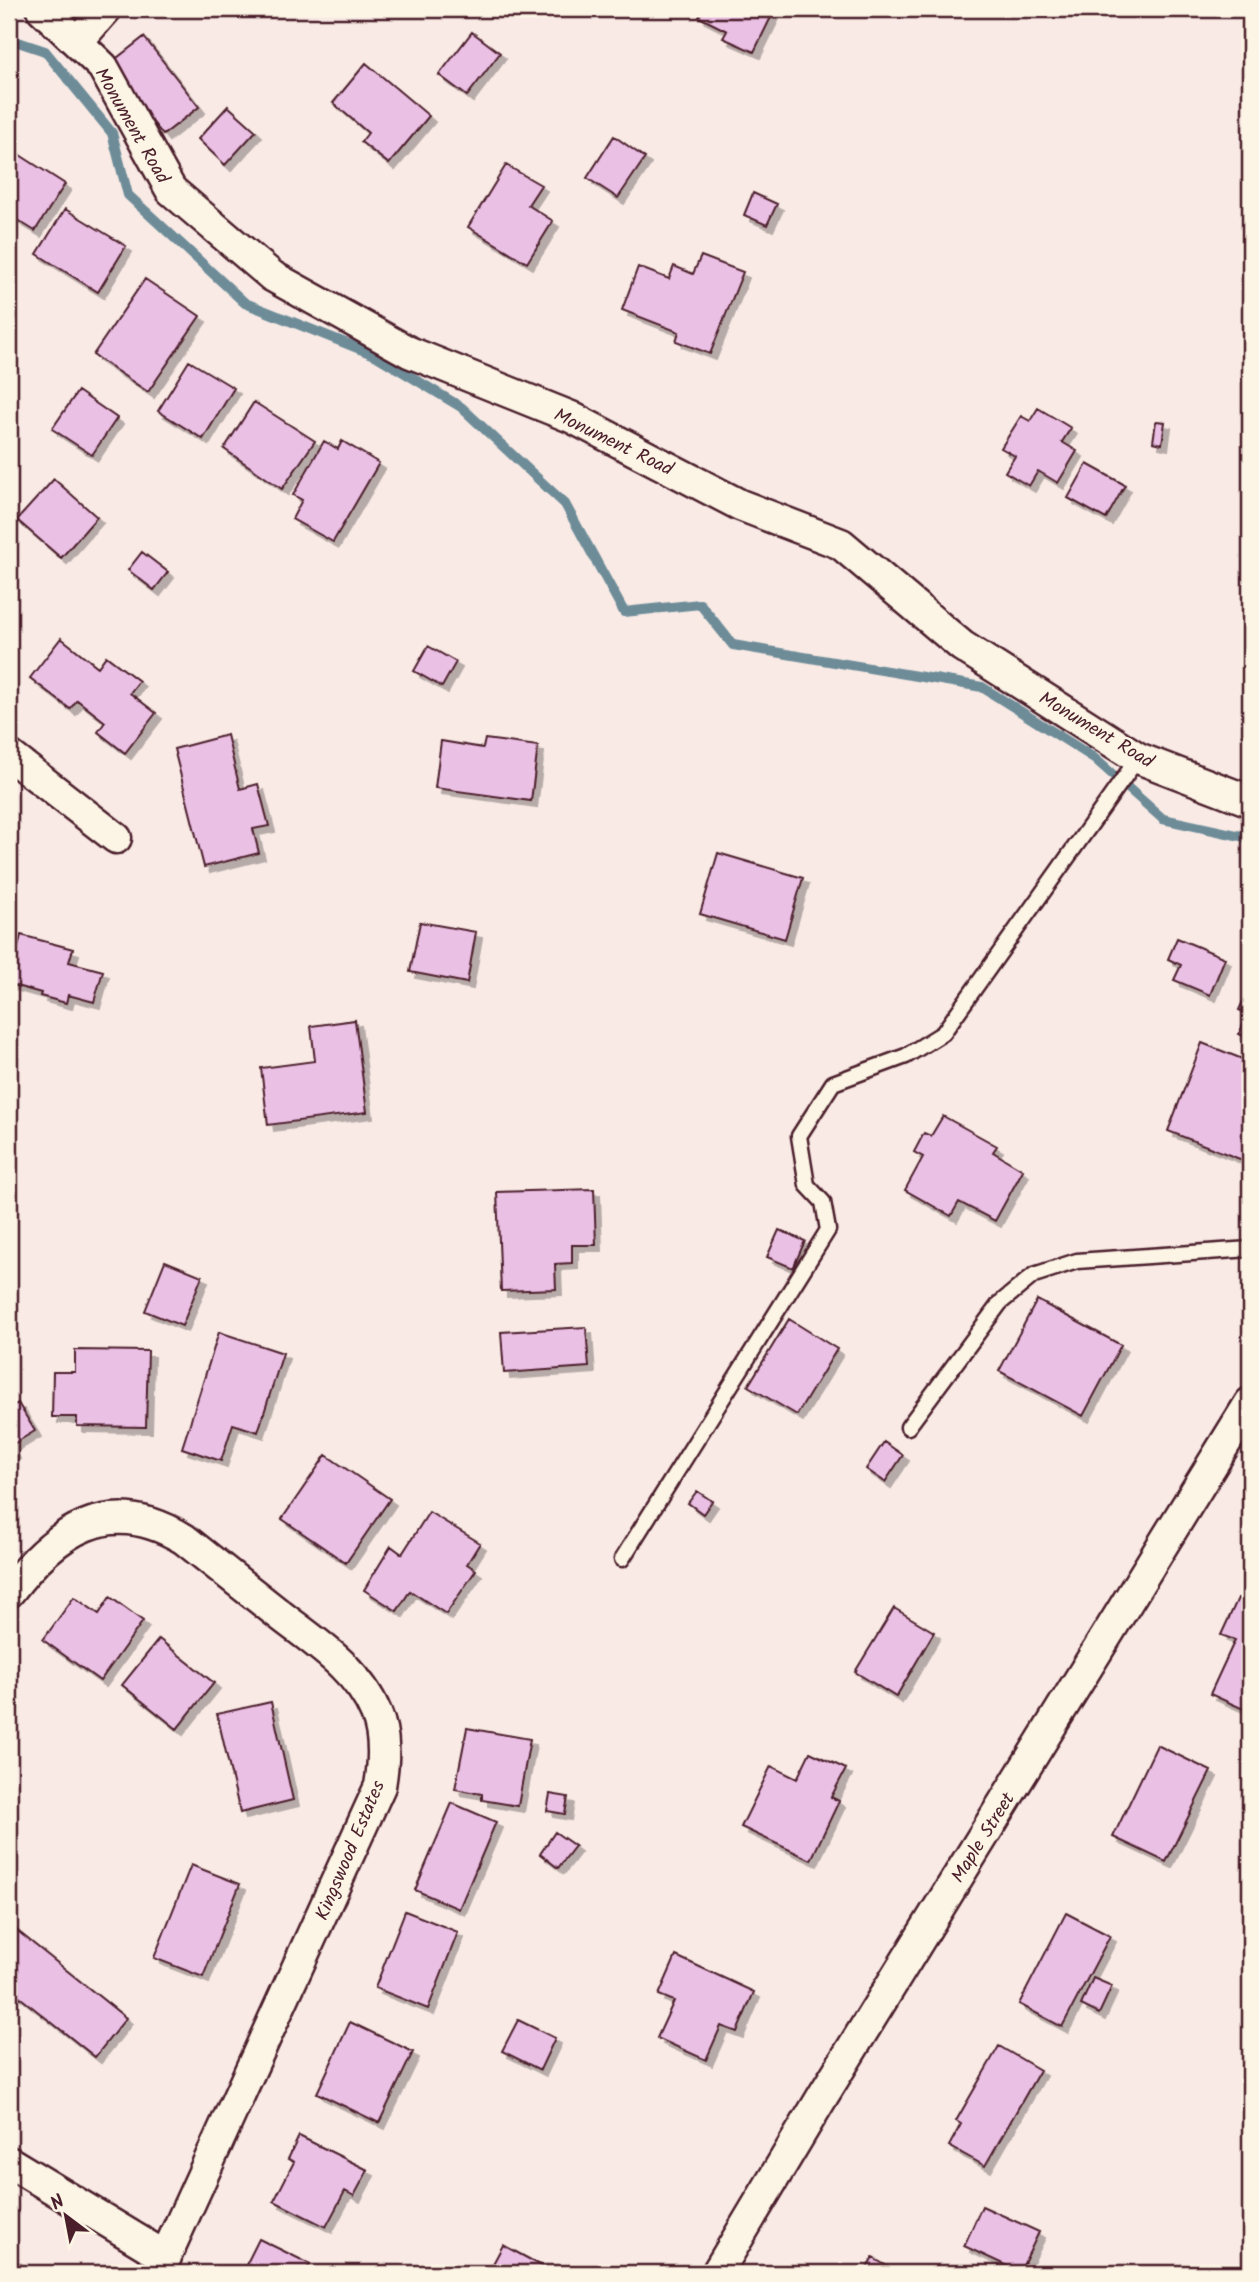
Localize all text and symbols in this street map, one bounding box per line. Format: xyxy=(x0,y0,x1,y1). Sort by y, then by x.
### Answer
street label: Monument Road xyxy=(86,62,177,190)
street label: Monument Road xyxy=(548,401,678,485)
street label: Monument Road xyxy=(1033,684,1160,777)
street label: Kingswood Estates xyxy=(308,1776,394,1925)
street label: Maple Street xyxy=(944,1786,1024,1889)
north arrow xyxy=(32,2180,102,2250)
text: N xyxy=(45,2187,71,2219)

